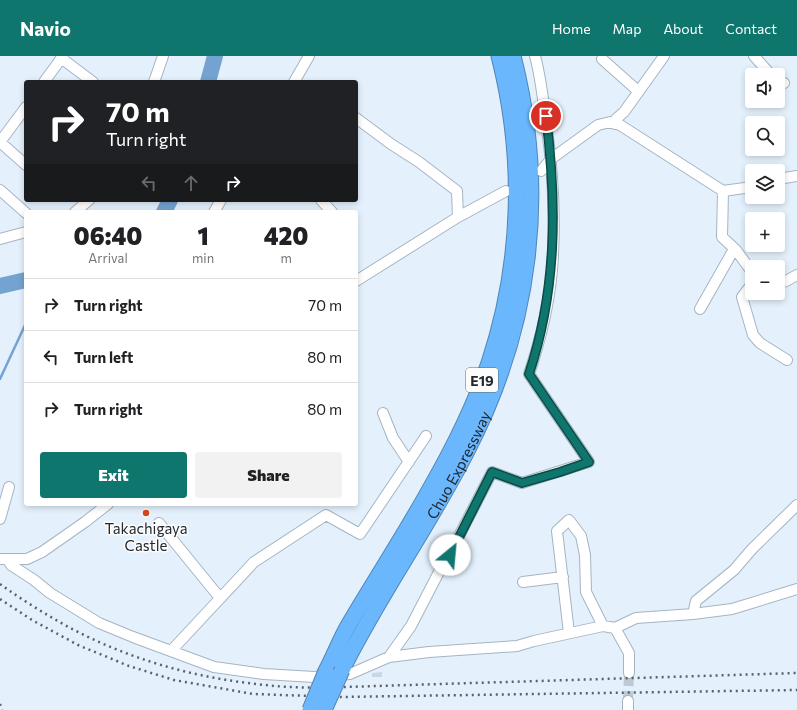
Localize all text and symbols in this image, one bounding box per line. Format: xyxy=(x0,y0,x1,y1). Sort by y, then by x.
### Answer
text: Navio xyxy=(20,17,71,40)
text: Home xyxy=(552,20,591,37)
text: Map xyxy=(613,20,641,37)
text: About xyxy=(663,20,703,37)
text: Contact xyxy=(725,20,777,37)
map controls xyxy=(745,68,785,300)
button: sound xyxy=(745,68,785,108)
text: 70 m xyxy=(106,94,170,128)
icon: right xyxy=(40,96,92,148)
pin xyxy=(529,99,563,133)
icon: arrive xyxy=(535,105,557,127)
button: search xyxy=(745,116,785,156)
text: Turn right xyxy=(106,128,186,150)
button: layers xyxy=(745,164,785,204)
icon: left xyxy=(138,172,160,194)
icon: ahead xyxy=(180,172,202,194)
icon: right xyxy=(222,172,244,194)
button: + xyxy=(745,212,785,252)
text: 06:40 xyxy=(74,221,142,250)
text: 1 xyxy=(198,221,209,250)
text: 420 xyxy=(264,221,308,250)
text: Arrival xyxy=(88,250,128,266)
text: min xyxy=(192,250,214,266)
text: m xyxy=(280,250,292,266)
button: − xyxy=(745,260,785,300)
icon: right xyxy=(40,294,62,316)
text: Turn right xyxy=(74,296,143,314)
text: 70 m xyxy=(308,296,342,314)
icon: left xyxy=(40,346,62,368)
text: Turn left xyxy=(74,348,133,366)
text: 80 m xyxy=(307,348,342,366)
road number: E19 xyxy=(466,368,498,392)
icon: right xyxy=(40,398,62,420)
text: Turn right xyxy=(74,400,143,418)
text: 80 m xyxy=(307,400,342,418)
street label: Chuo Expressway xyxy=(422,408,494,522)
button: Exit xyxy=(40,452,187,498)
button: Share xyxy=(195,452,342,498)
marker: Takachigaya Castle xyxy=(141,508,151,518)
place label: Takachigaya Castle xyxy=(104,519,188,554)
position arrow xyxy=(429,534,471,576)

